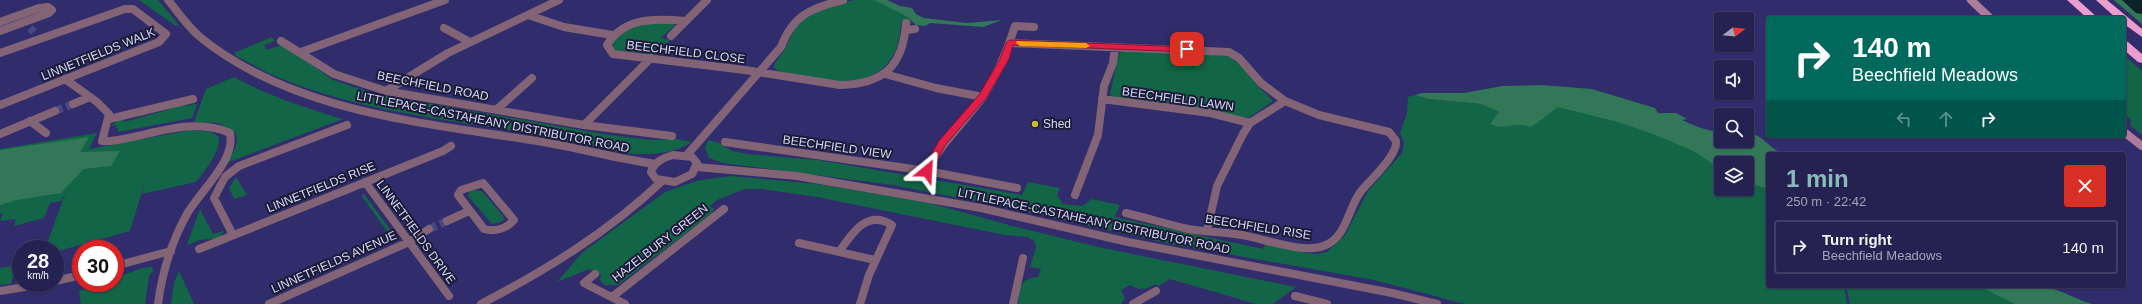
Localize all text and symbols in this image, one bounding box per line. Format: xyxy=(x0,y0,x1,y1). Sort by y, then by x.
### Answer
north arrow xyxy=(1714,12,1754,52)
map controls xyxy=(1714,12,1754,196)
street label: LINNETFIELDS WALK xyxy=(39,25,157,83)
pin xyxy=(1170,32,1204,66)
icon: right xyxy=(1786,32,1838,84)
text: 140 m xyxy=(1852,32,1931,63)
street label: BEECHFIELD CLOSE xyxy=(626,38,746,66)
icon: arrive xyxy=(1176,38,1198,60)
button: sound xyxy=(1714,60,1754,100)
text: Beechfield Meadows xyxy=(1852,65,2018,85)
street label: BEECHFIELD ROAD xyxy=(376,68,490,104)
street label: BEECHFIELD LAWN xyxy=(1121,84,1235,114)
street label: LITTLEPACE-CASTAHEANY DISTRIBUTOR ROAD xyxy=(355,89,631,155)
button: search xyxy=(1714,108,1754,148)
icon: left xyxy=(1893,108,1915,130)
icon: ahead xyxy=(1935,108,1957,130)
icon: right xyxy=(1977,108,1999,130)
place label: Shed xyxy=(1043,117,1071,131)
marker: Shed xyxy=(1030,119,1040,129)
street label: BEECHFIELD VIEW xyxy=(782,132,893,162)
position arrow xyxy=(906,150,948,192)
button: layers xyxy=(1714,156,1754,196)
street label: LINNETFIELDS RISE xyxy=(265,159,377,215)
text: 1 min xyxy=(1786,165,1849,192)
button: close xyxy=(2064,165,2106,207)
street label: LINNETFIELDS DRIVE xyxy=(374,177,458,287)
street label: LITTLEPACE-CASTAHEANY DISTRIBUTOR ROAD xyxy=(957,185,1232,257)
text: 250 m · 22:42 xyxy=(1786,194,1866,209)
street label: HAZELBURY GREEN xyxy=(609,201,711,285)
street label: BEECHFIELD RISE xyxy=(1204,212,1312,242)
street label: LINNETFIELDS AVENUE xyxy=(269,228,399,296)
text: Turn right xyxy=(1822,231,1892,248)
icon: right xyxy=(1788,236,1810,258)
text: 140 m xyxy=(2062,239,2104,256)
speed limit sign: 30 xyxy=(72,240,124,292)
text: Beechfield Meadows xyxy=(1822,248,1942,263)
text: 28 xyxy=(27,250,49,272)
text: km/h xyxy=(27,270,49,281)

